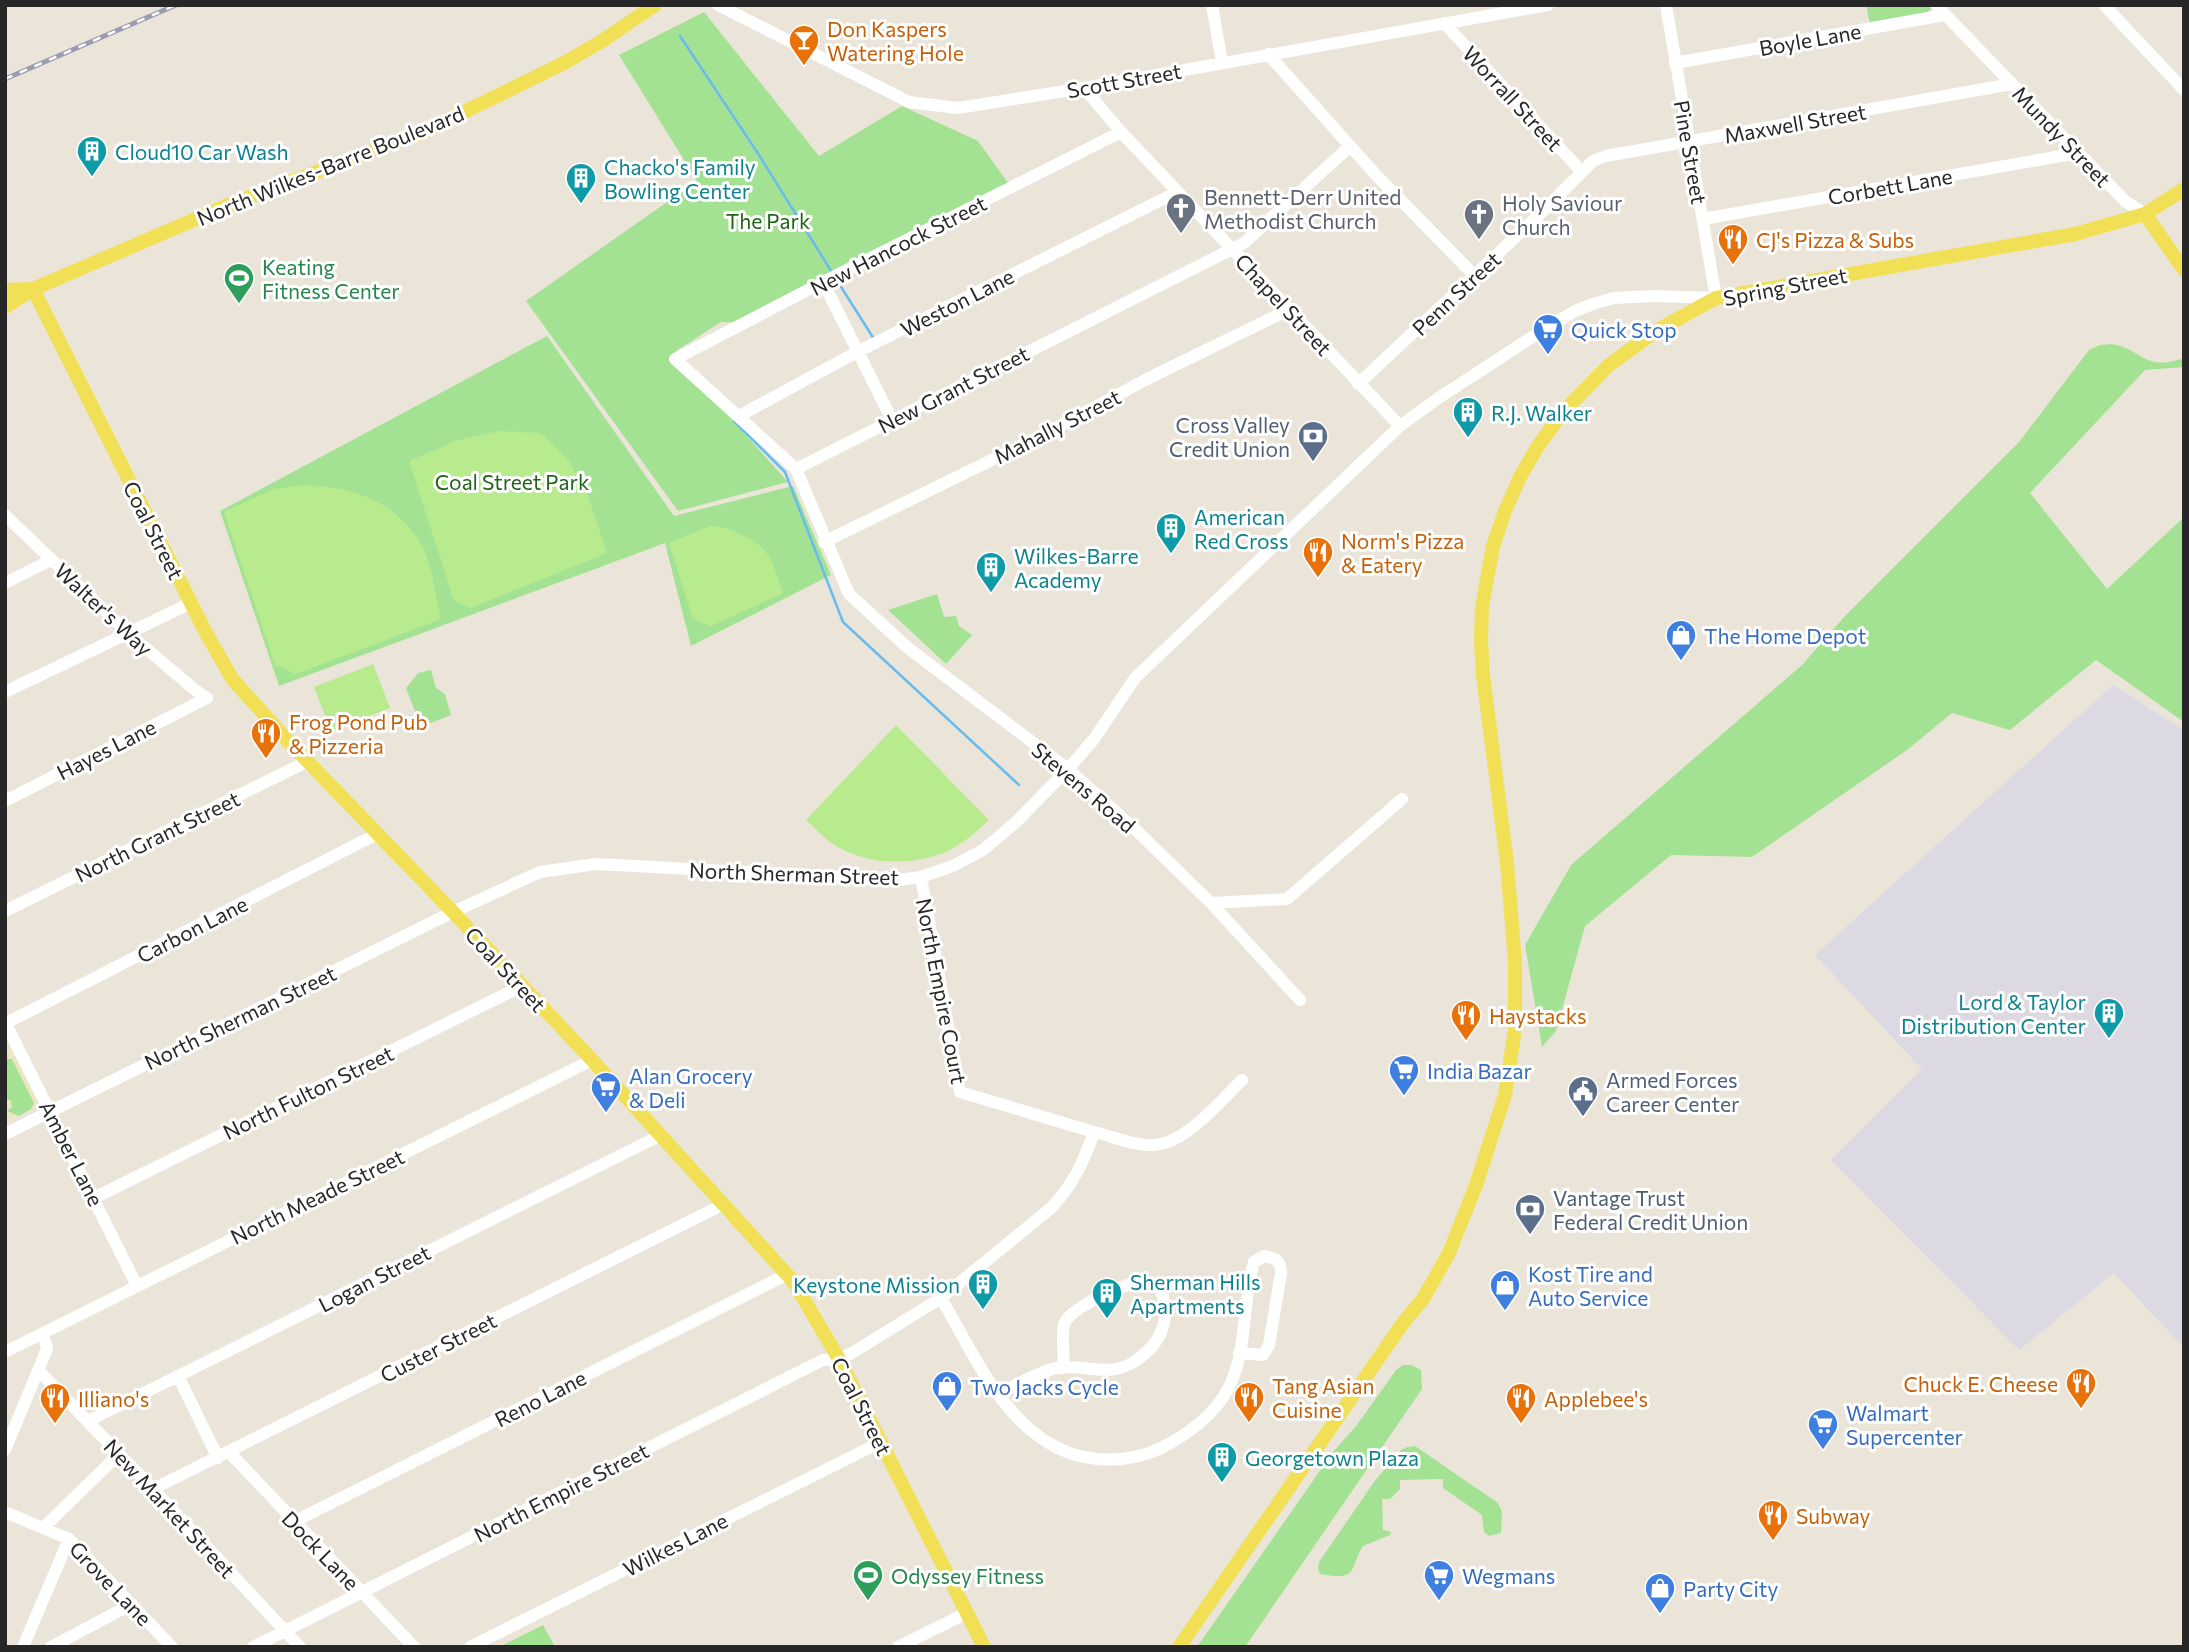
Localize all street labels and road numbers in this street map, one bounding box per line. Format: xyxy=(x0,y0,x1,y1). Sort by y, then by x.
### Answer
street label: Boyle Lane xyxy=(1757,18,1863,60)
street label: Worrall Street xyxy=(1458,40,1568,156)
street label: Scott Street xyxy=(1065,58,1183,102)
street label: Mundy Street xyxy=(2008,80,2116,192)
street label: Pine Street xyxy=(1670,98,1712,206)
street label: Maxwell Street xyxy=(1722,98,1868,148)
street label: North Wilkes-Barre Boulevard xyxy=(193,100,467,230)
street label: Corbett Lane xyxy=(1826,163,1954,209)
street label: New Hancock Street xyxy=(806,190,990,300)
street label: Penn Street xyxy=(1407,246,1505,340)
street label: Chapel Street xyxy=(1231,248,1337,360)
street label: Spring Street xyxy=(1721,262,1849,310)
street label: Weston Lane xyxy=(896,263,1018,341)
street label: New Grant Street xyxy=(873,340,1033,438)
street label: Mahally Street xyxy=(989,383,1125,469)
street label: Coal Street xyxy=(119,477,189,583)
street label: Walter's Way xyxy=(50,557,158,661)
street label: Hayes Lane xyxy=(52,713,160,785)
street label: Stevens Road xyxy=(1027,736,1141,838)
street label: North Grant Street xyxy=(71,785,243,887)
street label: North Sherman Street xyxy=(689,857,899,889)
street label: Carbon Lane xyxy=(132,890,252,968)
street label: North Empire Court xyxy=(912,896,972,1086)
street label: Coal Street xyxy=(460,921,552,1017)
street label: North Sherman Street xyxy=(140,960,340,1074)
street label: North Fulton Street xyxy=(219,1040,397,1144)
street label: Amber Lane xyxy=(35,1096,109,1210)
street label: North Meade Street xyxy=(226,1143,408,1249)
street label: Logan Street xyxy=(314,1239,434,1317)
street label: Custer Street xyxy=(376,1307,500,1387)
street label: Coal Street xyxy=(827,1353,897,1459)
street label: Reno Lane xyxy=(490,1364,590,1432)
street label: New Market Street xyxy=(99,1433,241,1583)
street label: North Empire Street xyxy=(470,1437,652,1547)
street label: Dock Lane xyxy=(277,1505,365,1595)
street label: Wilkes Lane xyxy=(619,1507,731,1581)
street label: Grove Lane xyxy=(65,1536,157,1630)

